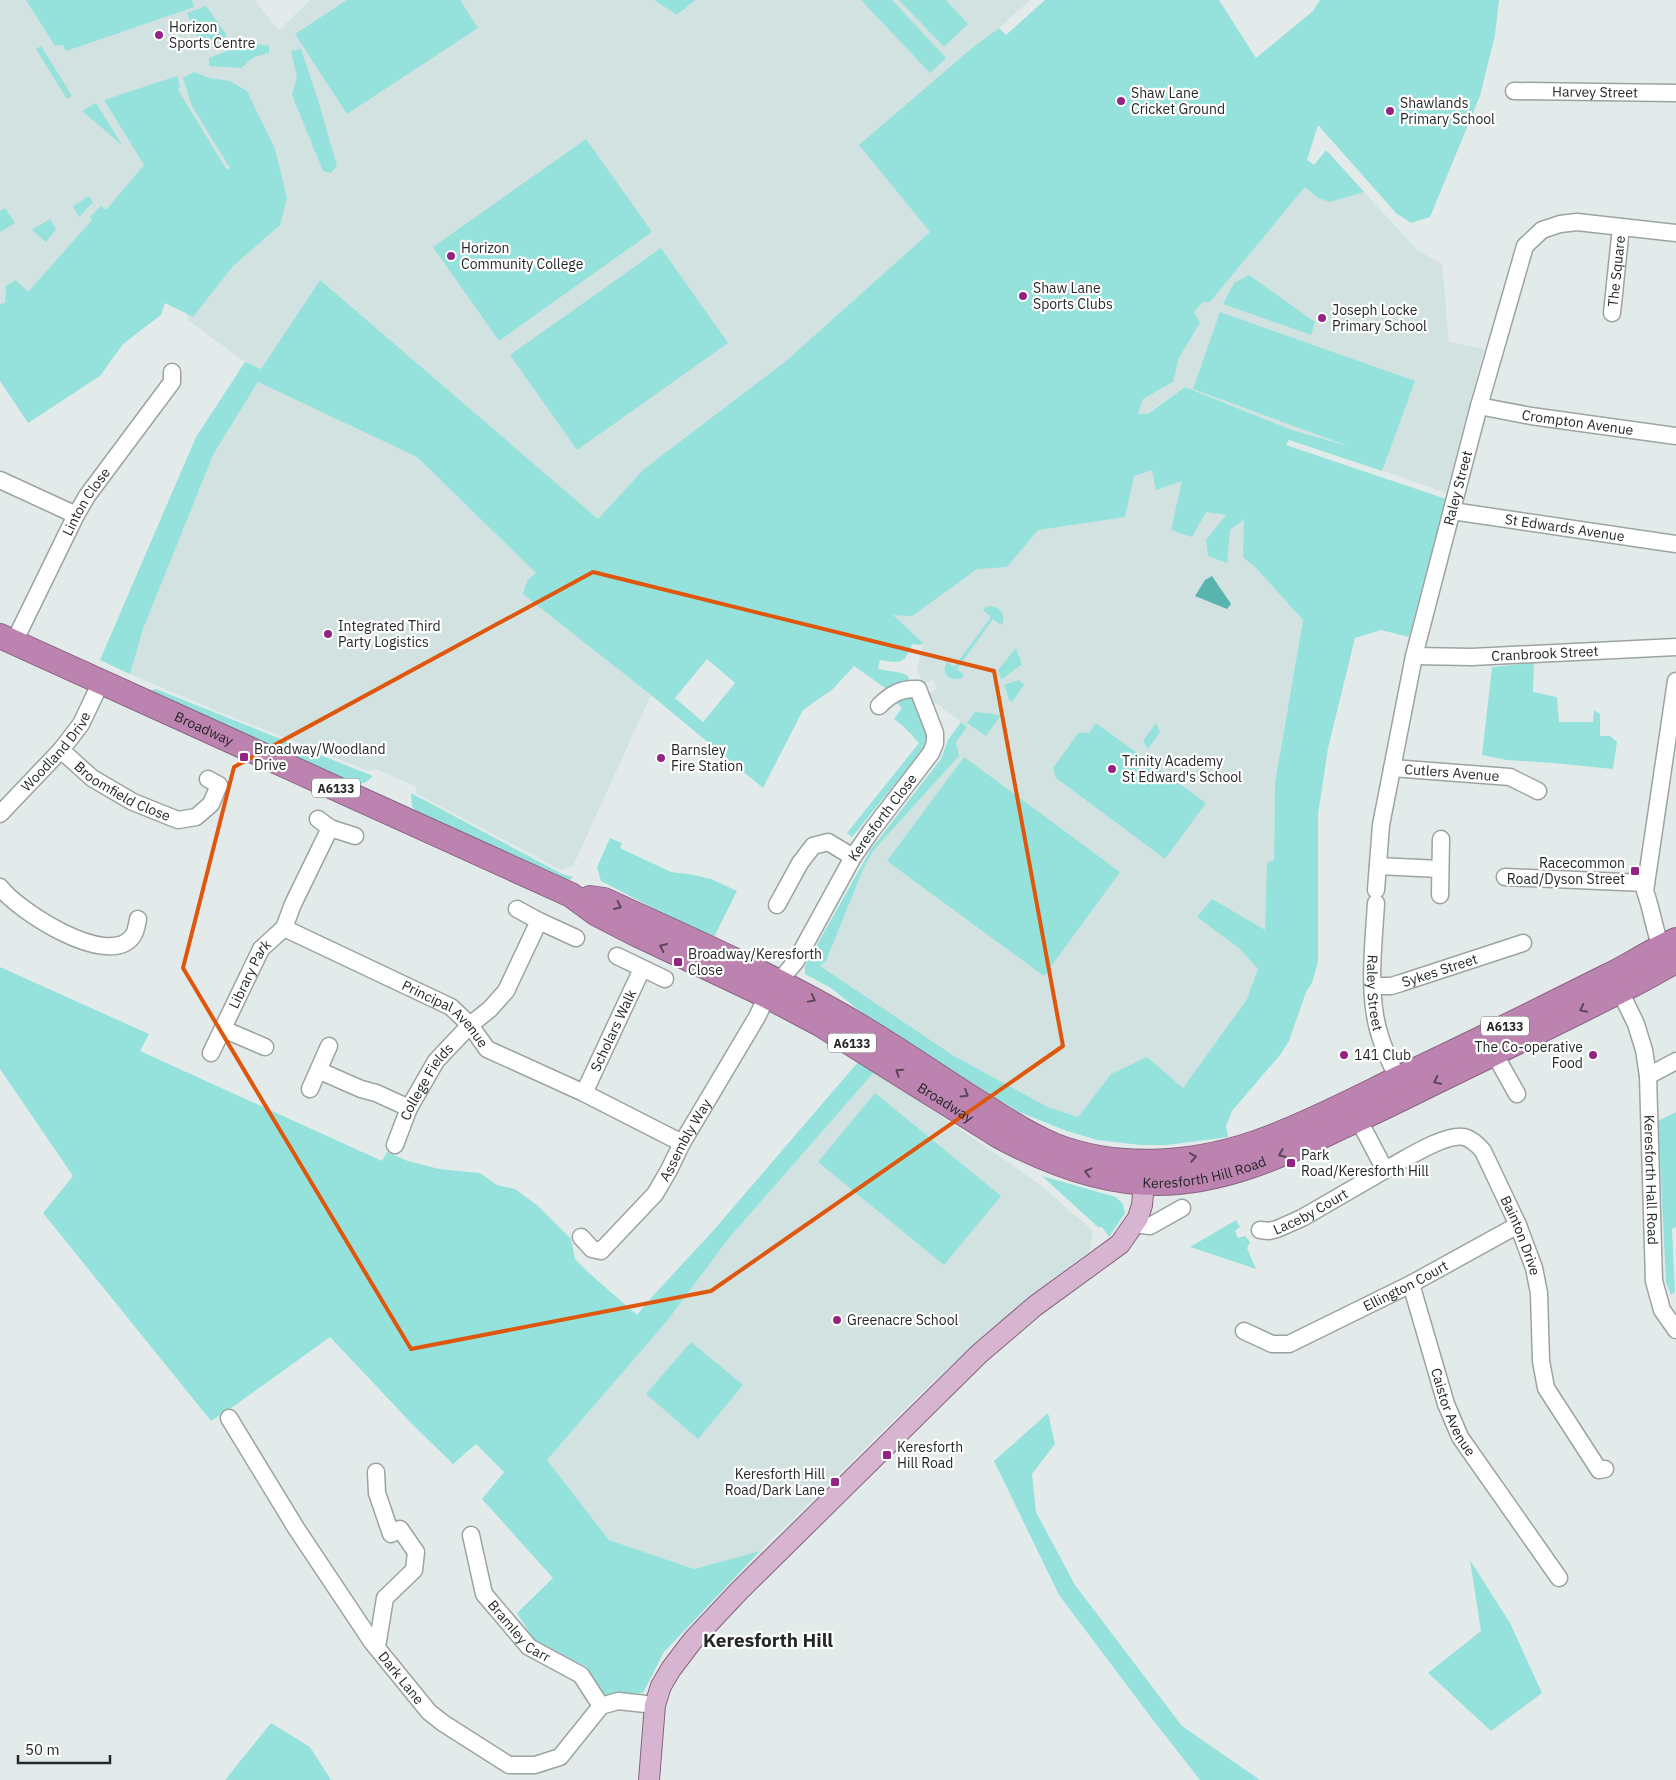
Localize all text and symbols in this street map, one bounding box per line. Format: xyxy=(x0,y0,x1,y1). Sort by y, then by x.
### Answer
place label: Horizon Sports Centre xyxy=(169,18,256,52)
marker: Horizon Sports Centre xyxy=(153,29,165,41)
street label: Harvey Street xyxy=(1552,82,1638,102)
place label: Shaw Lane Cricket Ground xyxy=(1131,84,1225,118)
place label: Shawlands Primary School xyxy=(1400,94,1495,128)
marker: Shaw Lane Cricket Ground xyxy=(1115,95,1127,107)
marker: Shawlands Primary School xyxy=(1384,105,1396,117)
street label: The Square xyxy=(1604,234,1629,308)
place label: Horizon Community College xyxy=(461,239,584,273)
marker: Horizon Community College xyxy=(445,250,457,262)
place label: Shaw Lane Sports Clubs xyxy=(1033,279,1113,313)
marker: Shaw Lane Sports Clubs xyxy=(1017,290,1029,302)
place label: Joseph Locke Primary School xyxy=(1332,301,1427,335)
marker: Joseph Locke Primary School xyxy=(1316,312,1328,324)
street label: Crompton Avenue xyxy=(1520,405,1635,439)
street label: Raley Street xyxy=(1439,449,1476,527)
street label: Linton Close xyxy=(58,464,114,539)
street label: St Edwards Avenue xyxy=(1504,510,1626,545)
place label: Integrated Third Party Logistics xyxy=(338,617,441,651)
marker: Integrated Third Party Logistics xyxy=(322,628,334,640)
street label: Cranbrook Street xyxy=(1491,642,1599,665)
street label: Broadway xyxy=(172,707,236,750)
street label: Woodland Drive xyxy=(17,709,95,795)
place label: Broadway/Woodland Drive xyxy=(254,740,386,774)
place label: Barnsley Fire Station xyxy=(671,741,743,775)
marker: Broadway/Woodland Drive xyxy=(238,751,250,763)
marker: Barnsley Fire Station xyxy=(655,752,667,764)
place label: Trinity Academy St Edward's School xyxy=(1122,752,1242,786)
street label: Broomfield Close xyxy=(71,757,173,825)
street label: Cutlers Avenue xyxy=(1404,760,1500,785)
marker: Trinity Academy St Edward's School xyxy=(1106,763,1118,775)
street label: Keresforth Close xyxy=(844,770,921,864)
road number: A6133 xyxy=(312,778,360,798)
place label: Racecommon Road/Dyson Street xyxy=(1507,854,1625,888)
marker: Racecommon Road/Dyson Street xyxy=(1629,865,1641,877)
one-way arrow xyxy=(613,900,622,911)
street label: Library Park xyxy=(225,935,275,1011)
one-way arrow xyxy=(659,943,668,953)
place label: Broadway/Keresforth Close xyxy=(688,945,822,979)
street label: Sykes Street xyxy=(1399,950,1480,991)
street label: Raley Street xyxy=(1363,954,1387,1033)
marker: Broadway/Keresforth Close xyxy=(672,956,684,968)
street label: Principal Avenue xyxy=(399,976,492,1051)
street label: Scholars Walk xyxy=(586,986,640,1074)
one-way arrow xyxy=(807,992,816,1002)
one-way arrow xyxy=(1579,1003,1588,1013)
road number: A6133 xyxy=(1481,1016,1529,1036)
road number: A6133 xyxy=(828,1034,876,1052)
place label: The Co-operative Food xyxy=(1475,1038,1583,1072)
street label: College Fields xyxy=(396,1039,457,1123)
place label: 141 Club xyxy=(1354,1046,1411,1064)
marker: 141 Club xyxy=(1338,1049,1350,1061)
marker: The Co-operative Food xyxy=(1587,1049,1599,1061)
one-way arrow xyxy=(895,1069,904,1078)
one-way arrow xyxy=(1434,1075,1443,1085)
street label: Broadway xyxy=(914,1078,977,1127)
one-way arrow xyxy=(959,1088,968,1097)
street label: Assembly Way xyxy=(655,1096,715,1184)
street label: Keresforth Hall Road xyxy=(1640,1115,1662,1245)
place label: Park Road/Keresforth Hill xyxy=(1301,1146,1429,1180)
one-way arrow xyxy=(1278,1148,1287,1158)
street label: Keresforth Hill Road xyxy=(1142,1152,1269,1192)
one-way arrow xyxy=(1189,1152,1197,1163)
marker: Park Road/Keresforth Hill xyxy=(1285,1157,1297,1169)
one-way arrow xyxy=(1083,1167,1092,1178)
street label: Laceby Court xyxy=(1270,1184,1351,1239)
street label: Bainton Drive xyxy=(1496,1193,1544,1277)
street label: Ellington Court xyxy=(1360,1256,1451,1315)
place label: Greenacre School xyxy=(847,1311,959,1329)
marker: Greenacre School xyxy=(831,1314,843,1326)
street label: Caistor Avenue xyxy=(1427,1366,1480,1460)
place label: Keresforth Hill Road xyxy=(897,1438,963,1472)
marker: Keresforth Hill Road xyxy=(881,1449,893,1461)
place label: Keresforth Hill Road/Dark Lane xyxy=(725,1465,825,1499)
marker: Keresforth Hill Road/Dark Lane xyxy=(829,1476,841,1488)
street label: Bramley Carr xyxy=(484,1596,554,1666)
district label: Keresforth Hill xyxy=(703,1628,833,1652)
street label: Dark Lane xyxy=(374,1648,428,1708)
scale bar xyxy=(18,1732,110,1764)
text: 50 m xyxy=(25,1740,60,1759)

